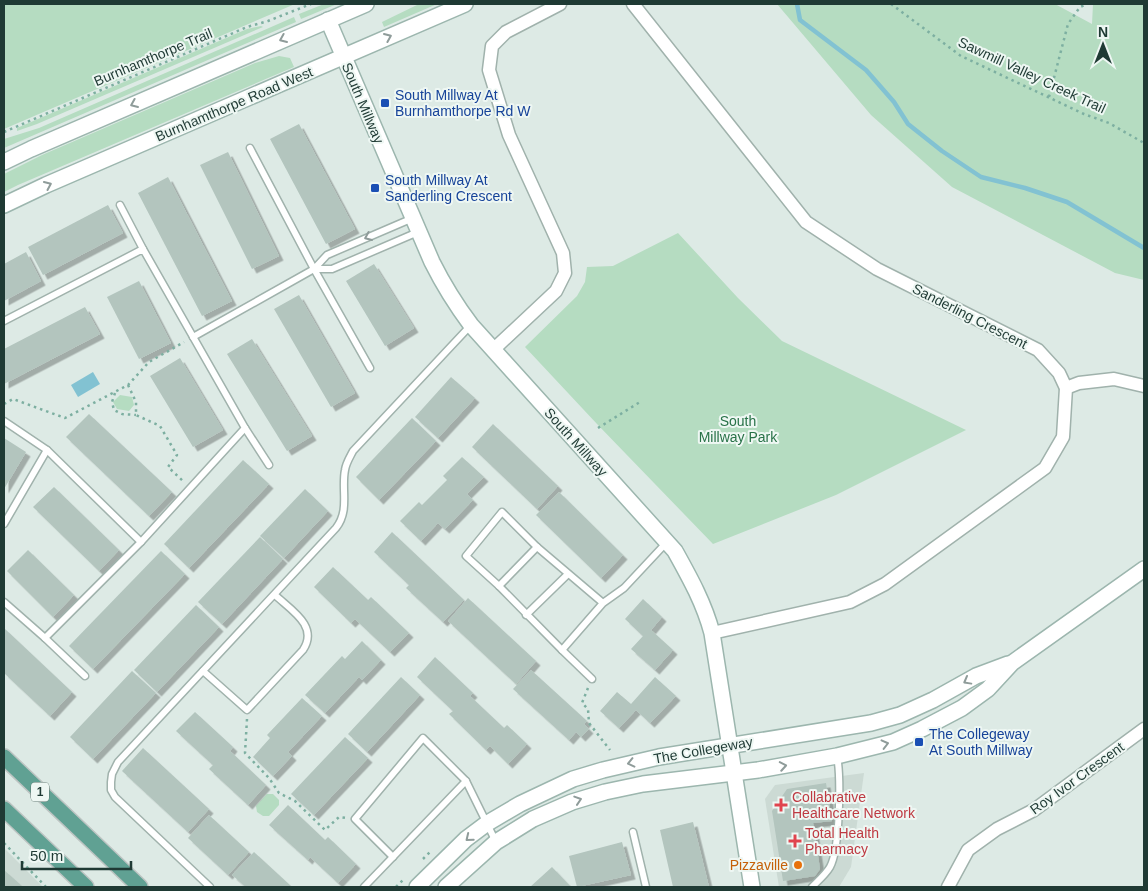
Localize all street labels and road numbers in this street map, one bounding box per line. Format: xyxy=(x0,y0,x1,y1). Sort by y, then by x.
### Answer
street label: Burnhamthorpe Trail xyxy=(91,25,215,89)
street label: Sawmill Valley Creek Trail xyxy=(956,34,1108,116)
street label: South Millway xyxy=(339,60,387,146)
street label: Burnhamthorpe Road West xyxy=(153,64,315,144)
street label: Sanderling Crescent xyxy=(910,280,1030,352)
street label: South Millway xyxy=(541,405,611,479)
street label: The Collegeway xyxy=(652,733,754,767)
street label: Roy Ivor Crescent xyxy=(1027,739,1127,817)
road number: 1 xyxy=(31,782,49,802)

